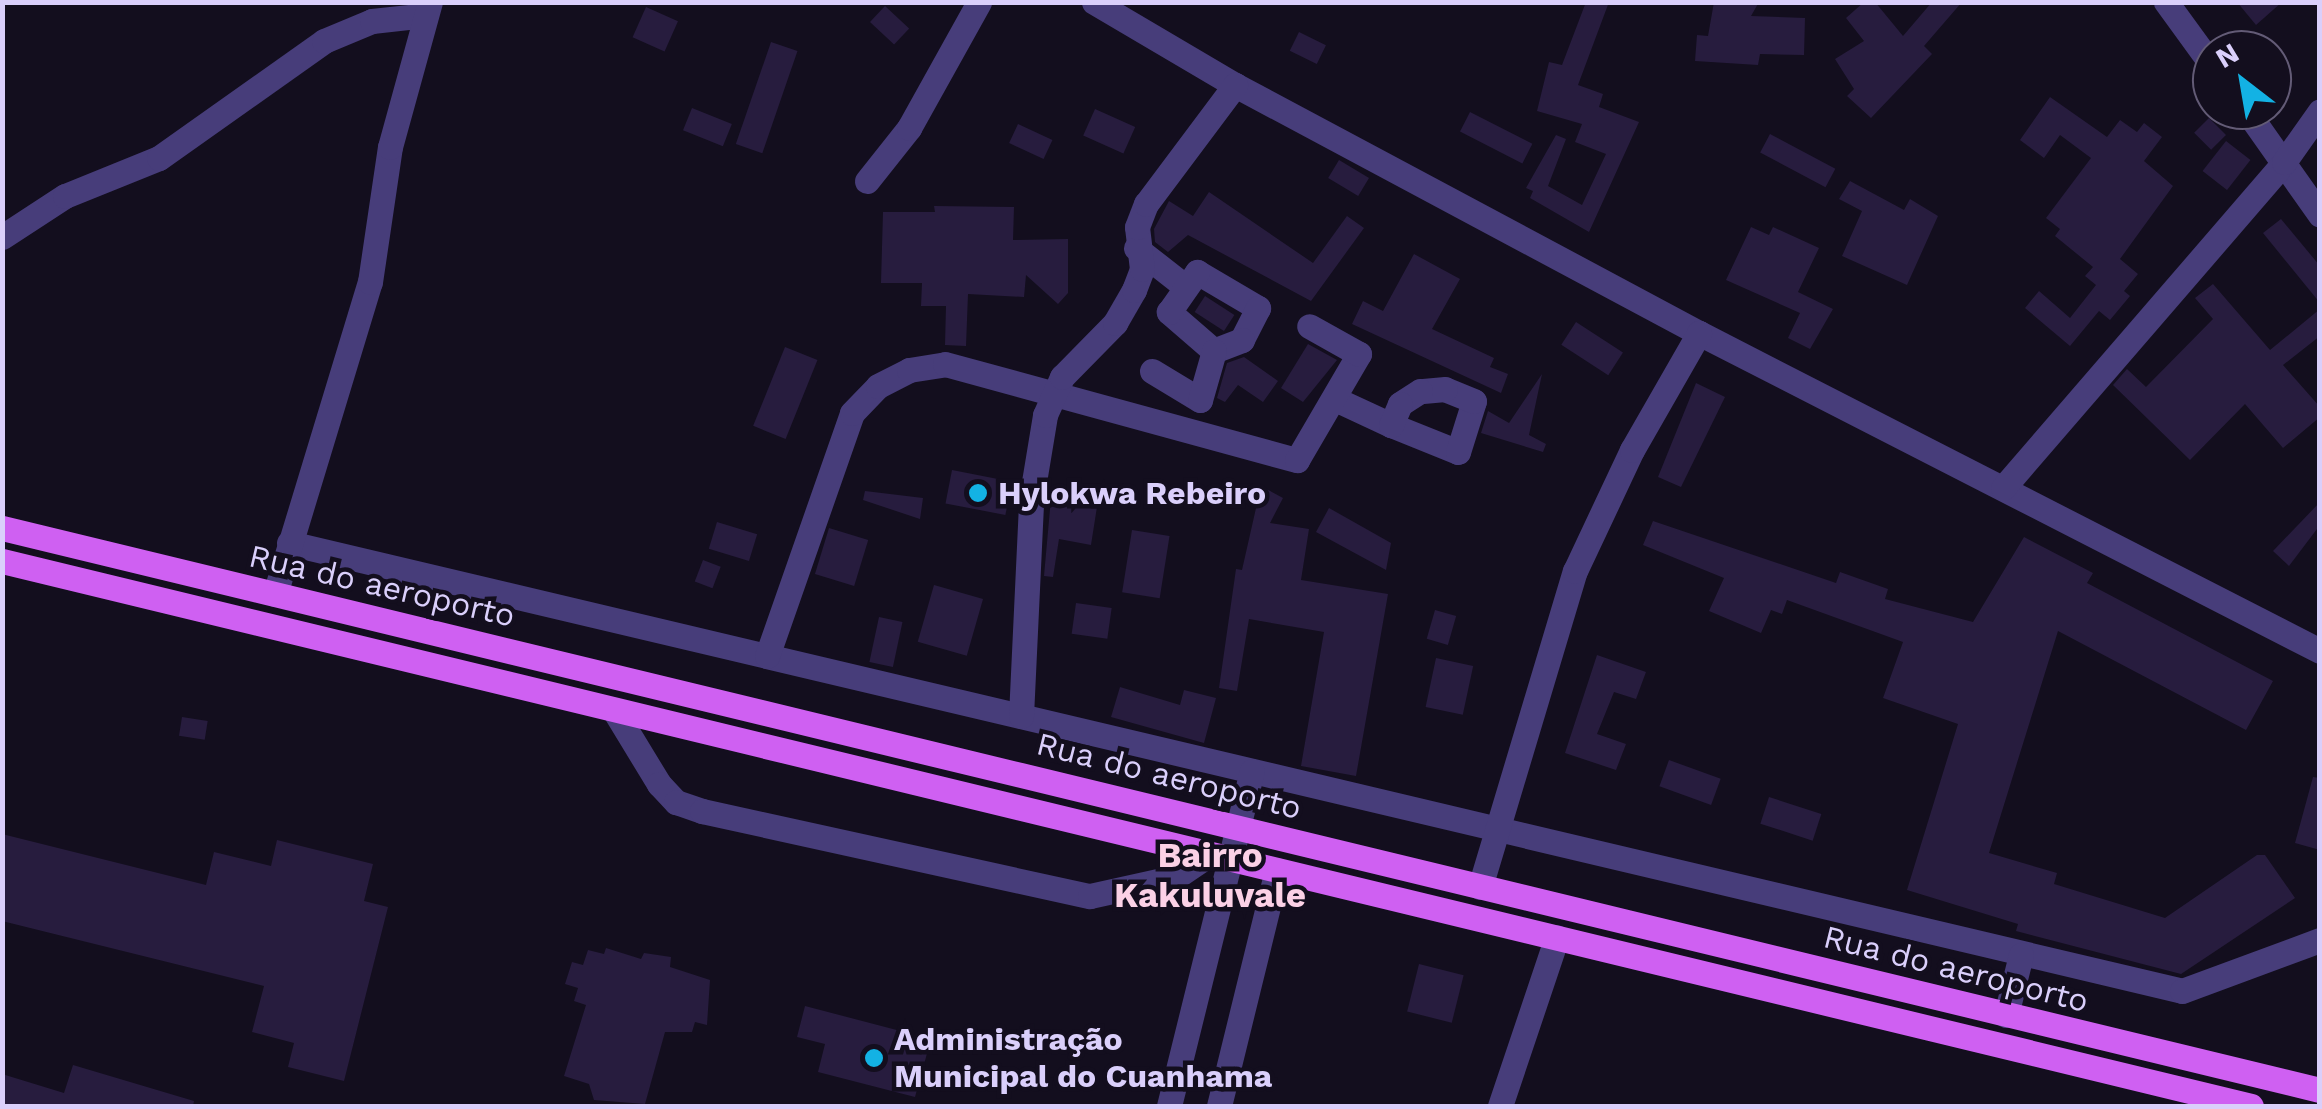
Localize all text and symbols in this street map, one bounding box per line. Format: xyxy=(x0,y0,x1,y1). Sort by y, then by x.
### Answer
north arrow xyxy=(2192,30,2292,130)
text: N xyxy=(2210,36,2245,75)
place label: Hylokwa Rebeiro xyxy=(998,474,1267,512)
marker: Hylokwa Rebeiro xyxy=(967,482,989,504)
street label: Rua do aeroporto xyxy=(245,537,519,635)
street label: Rua do aeroporto xyxy=(1032,724,1306,828)
district label: Bairro Kakuluvale xyxy=(1114,834,1306,916)
street label: Rua do aeroporto xyxy=(1819,917,2093,1021)
place label: Administração Municipal do Cuanhama xyxy=(894,1021,1273,1096)
marker: Administração Municipal do Cuanhama xyxy=(863,1047,885,1069)

